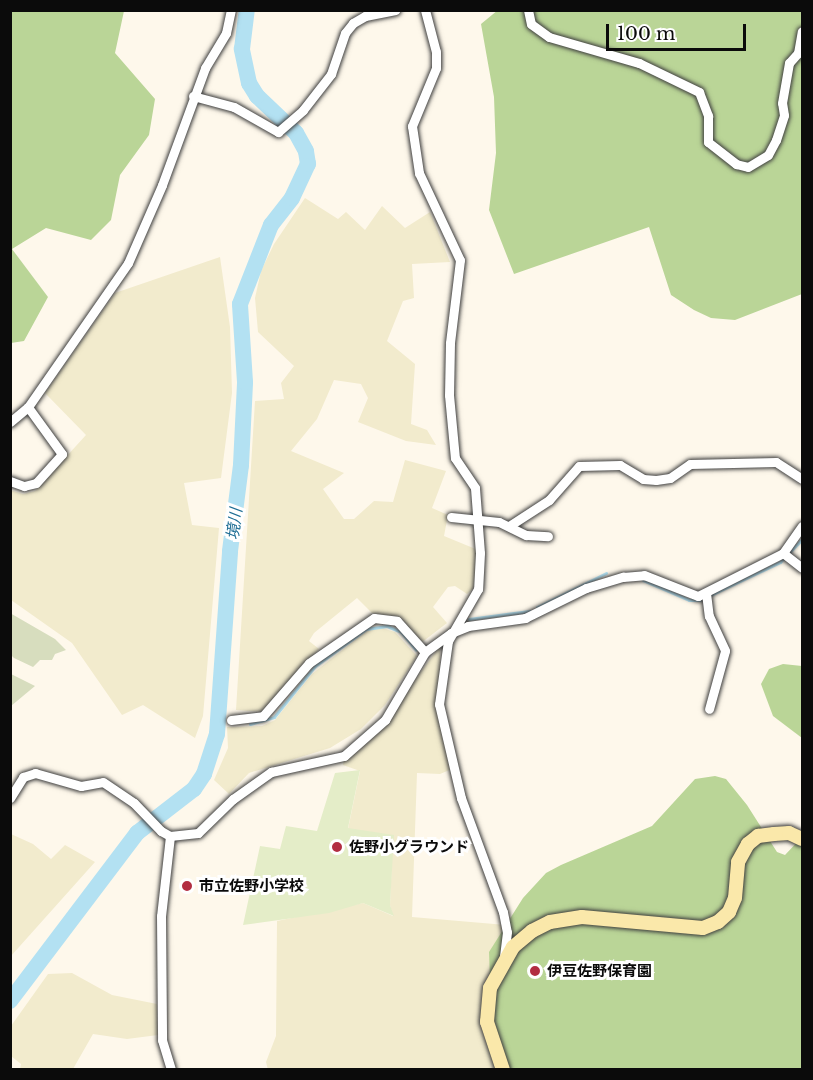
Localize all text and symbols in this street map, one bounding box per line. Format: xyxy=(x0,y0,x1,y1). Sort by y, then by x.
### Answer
scale bar xyxy=(609,12,748,50)
text: 100 m xyxy=(617,23,675,45)
water label: 境川 xyxy=(223,507,245,541)
place label: 佐野小グラウンド xyxy=(349,838,469,856)
marker: 佐野小グラウンド xyxy=(330,840,344,854)
place label: 市立佐野小学校 xyxy=(199,877,304,895)
marker: 市立佐野小学校 xyxy=(180,879,194,893)
place label: 伊豆佐野保育園 xyxy=(547,962,652,980)
marker: 伊豆佐野保育園 xyxy=(528,964,542,978)

